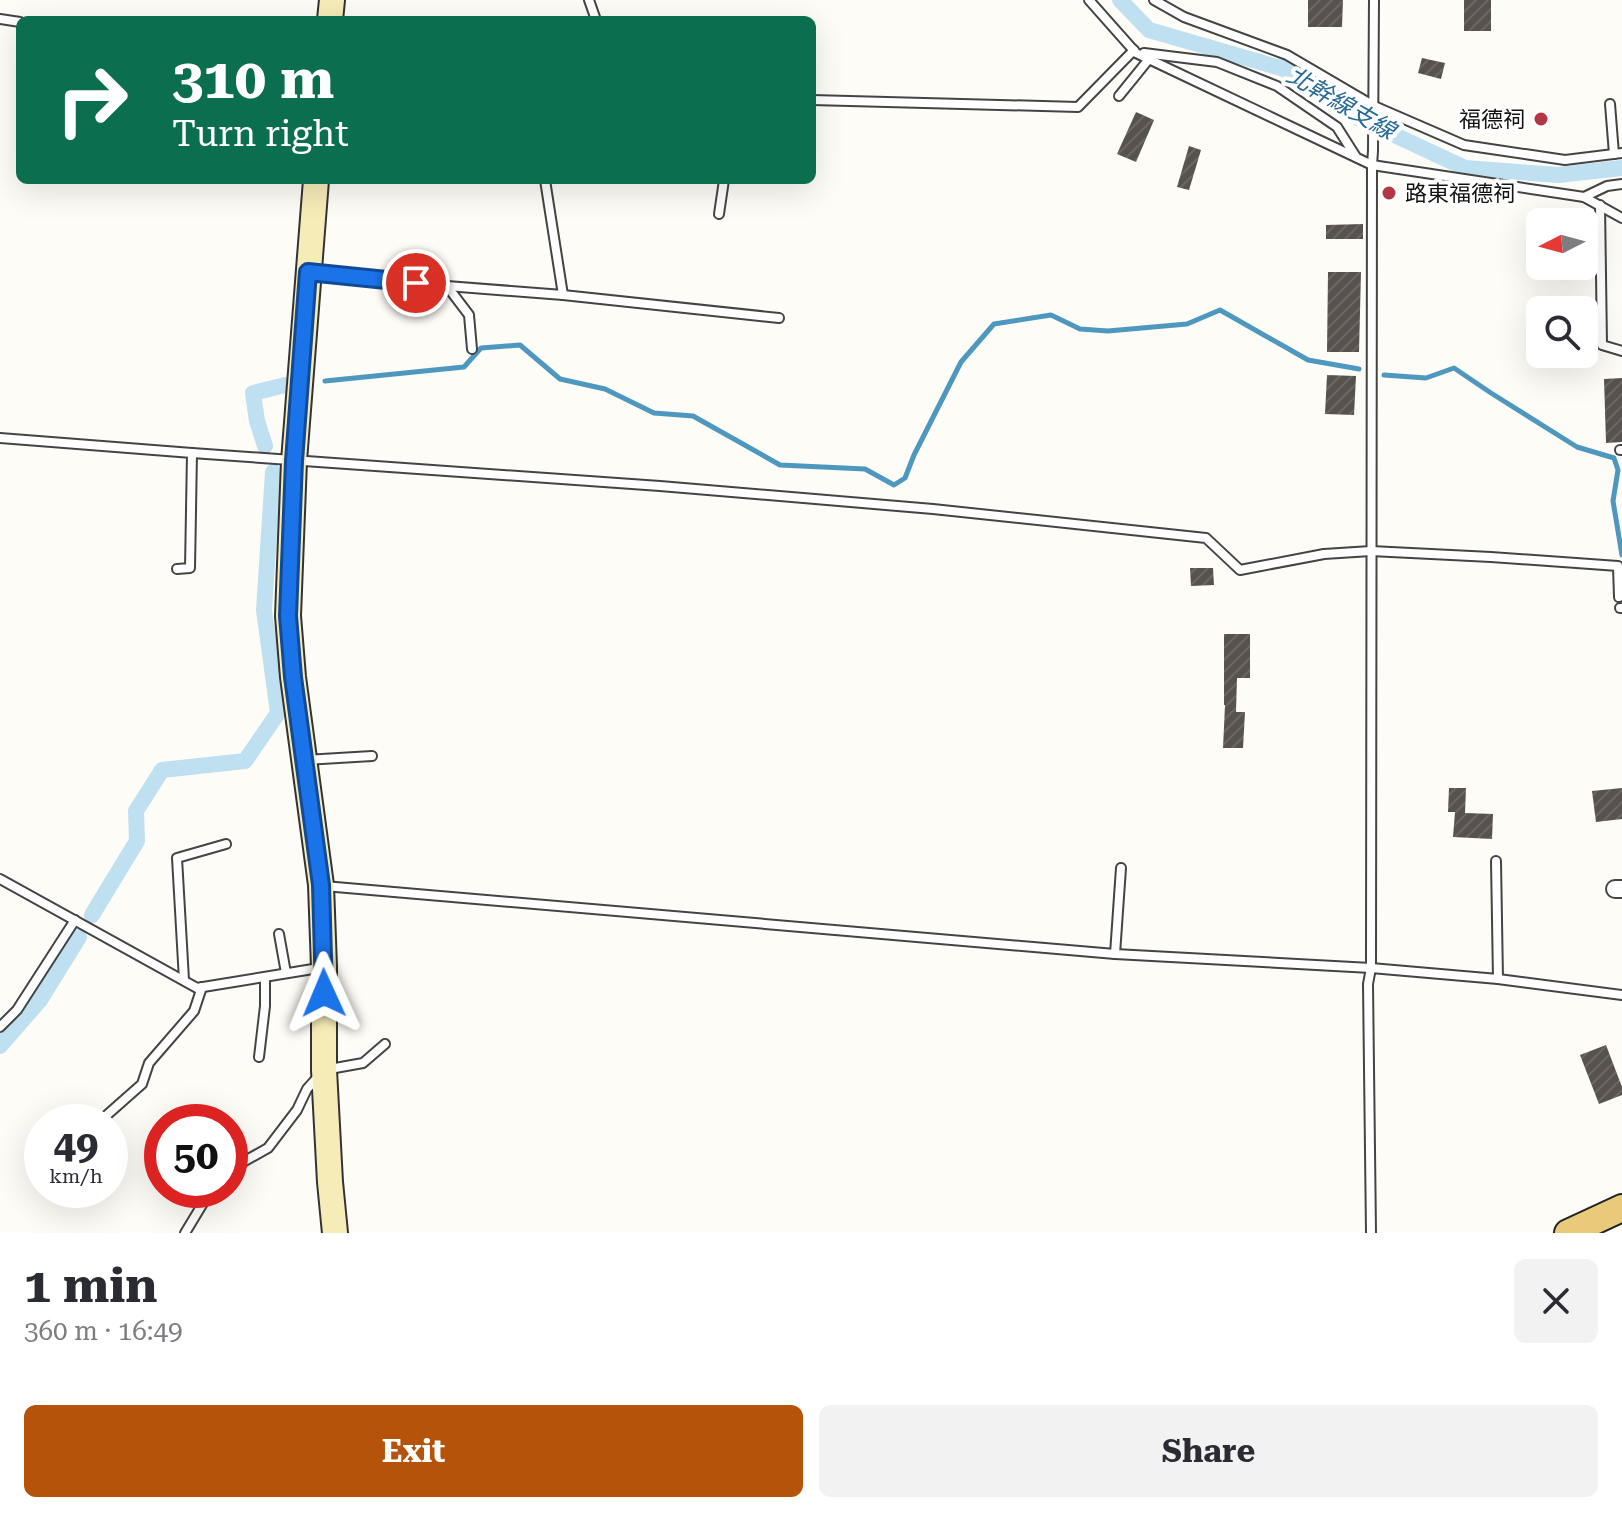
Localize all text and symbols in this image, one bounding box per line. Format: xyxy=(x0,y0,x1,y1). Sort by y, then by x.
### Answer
text: 310 m xyxy=(172,46,334,112)
icon: right xyxy=(40,48,144,152)
water label: 北幹線支線 xyxy=(1282,61,1403,147)
place label: 福德祠 xyxy=(1459,107,1525,132)
marker: 福德祠 xyxy=(1532,110,1550,128)
text: Turn right xyxy=(172,113,349,155)
place label: 路東福德祠 xyxy=(1405,181,1515,206)
marker: 路東福德祠 xyxy=(1380,184,1398,202)
north arrow xyxy=(1526,208,1598,280)
map controls xyxy=(1526,208,1598,368)
pin xyxy=(382,249,450,317)
icon: arrive xyxy=(394,261,438,305)
button: search xyxy=(1526,296,1598,368)
position arrow xyxy=(282,951,366,1035)
speed limit sign: 50 xyxy=(144,1104,248,1208)
text: 49 xyxy=(54,1122,98,1169)
text: km/h xyxy=(49,1164,103,1188)
text: 1 min xyxy=(24,1258,157,1314)
button: close xyxy=(1514,1259,1598,1343)
text: 360 m · 16:49 xyxy=(24,1316,183,1346)
button: Exit xyxy=(24,1405,803,1497)
button: Share xyxy=(819,1405,1598,1497)

